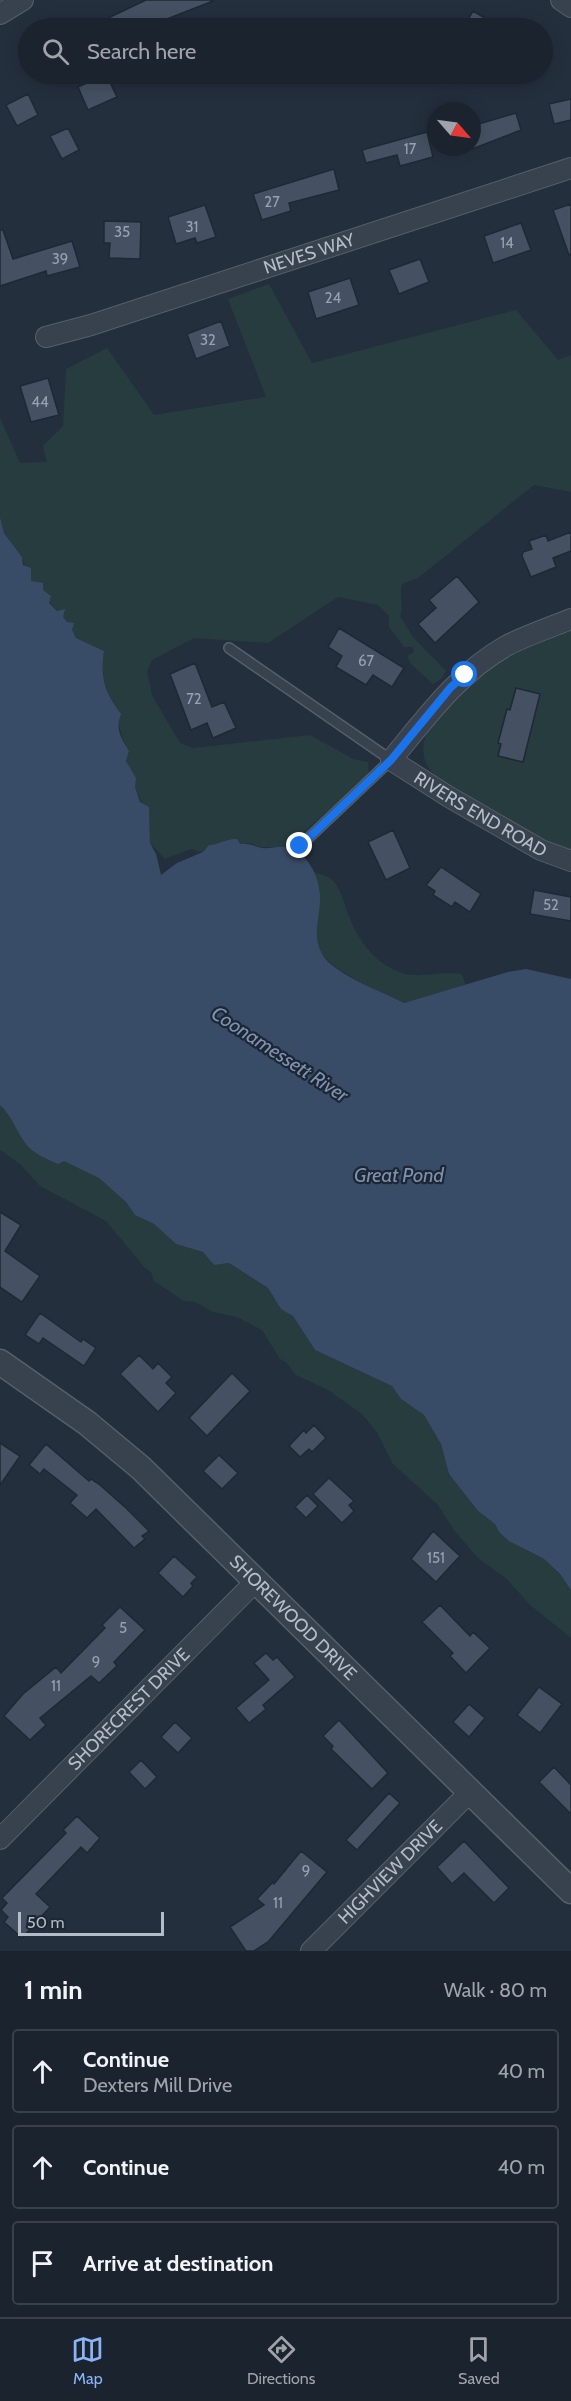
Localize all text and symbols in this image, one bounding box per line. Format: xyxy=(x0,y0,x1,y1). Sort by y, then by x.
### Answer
search box xyxy=(18,18,553,84)
icon: search xyxy=(39,35,72,68)
text: Search here xyxy=(87,38,196,65)
north arrow xyxy=(427,102,481,156)
house number: 17 xyxy=(404,140,417,158)
house number: 27 xyxy=(264,193,280,211)
house number: 31 xyxy=(185,218,199,236)
house number: 35 xyxy=(114,223,130,241)
street label: NEVES WAY xyxy=(261,228,358,279)
house number: 14 xyxy=(500,234,514,252)
house number: 39 xyxy=(52,250,68,268)
house number: 24 xyxy=(325,289,342,307)
house number: 32 xyxy=(200,331,216,349)
house number: 44 xyxy=(31,393,49,411)
house number: 67 xyxy=(358,652,374,670)
route start xyxy=(451,661,477,687)
house number: 72 xyxy=(186,690,202,708)
street label: RIVERS END ROAD xyxy=(410,767,551,862)
route end xyxy=(286,832,312,858)
house number: 52 xyxy=(543,896,559,914)
water label: Coonamessett River xyxy=(207,1001,354,1108)
water label: Great Pond xyxy=(354,1163,445,1187)
house number: 151 xyxy=(427,1549,445,1567)
street label: SHOREWOOD DRIVE xyxy=(225,1550,361,1685)
house number: 5 xyxy=(119,1619,127,1637)
street label: SHORECREST DRIVE xyxy=(64,1643,194,1775)
house number: 9 xyxy=(92,1653,100,1671)
house number: 11 xyxy=(51,1677,61,1695)
street label: HIGHVIEW DRIVE xyxy=(334,1815,447,1928)
house number: 9 xyxy=(302,1862,310,1880)
house number: 11 xyxy=(273,1894,283,1912)
scale bar xyxy=(18,1909,164,1936)
text: 50 m xyxy=(27,1913,64,1932)
text: 1 min xyxy=(24,1974,83,2006)
text: Walk · 80 m xyxy=(444,1978,547,2002)
text: Continue xyxy=(83,2046,169,2073)
icon: ahead xyxy=(26,2055,59,2088)
text: 40 m xyxy=(497,2059,545,2083)
text: Dexters Mill Drive xyxy=(83,2073,232,2097)
icon: ahead xyxy=(26,2151,59,2184)
text: Continue xyxy=(83,2154,169,2181)
text: 40 m xyxy=(497,2155,545,2179)
icon: arrive xyxy=(26,2247,59,2280)
text: Arrive at destination xyxy=(83,2250,273,2277)
tab: Map xyxy=(71,2333,104,2388)
tab: Directions xyxy=(247,2333,315,2388)
tab: Saved xyxy=(458,2333,500,2388)

